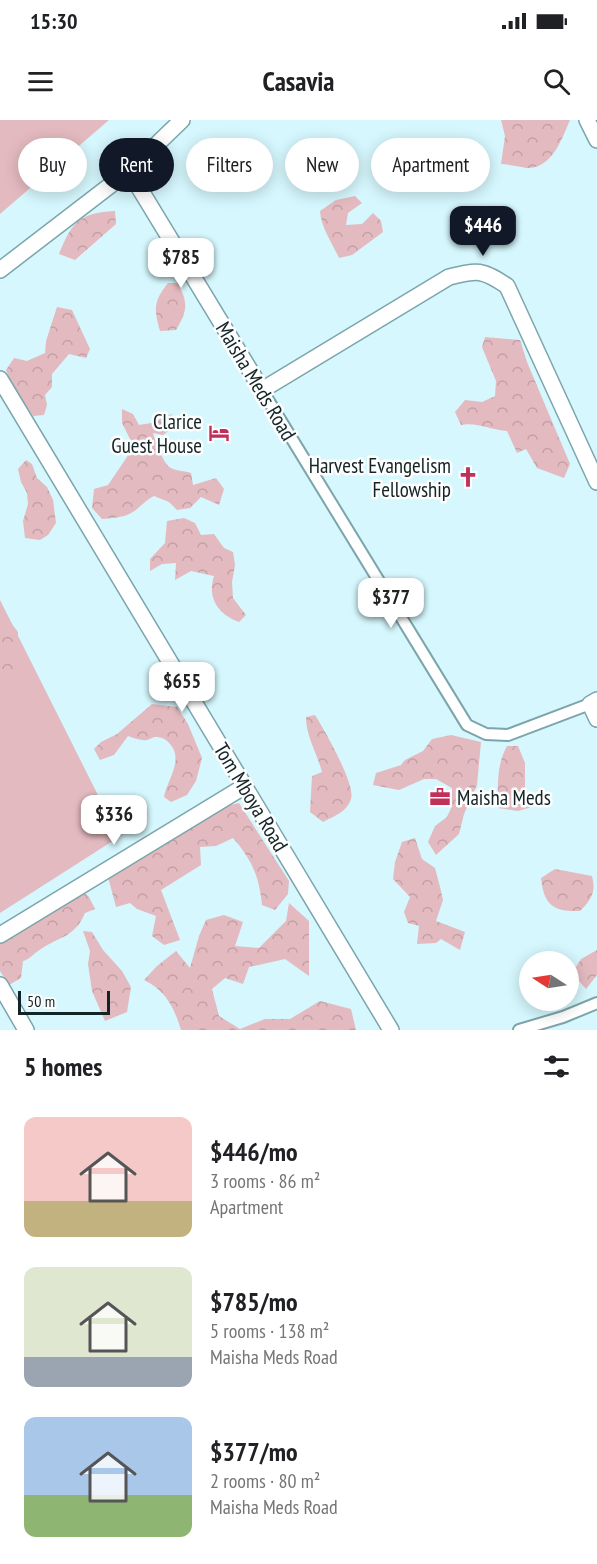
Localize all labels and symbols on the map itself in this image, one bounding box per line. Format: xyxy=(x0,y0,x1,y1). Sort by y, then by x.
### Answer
pin: $446 xyxy=(447,206,519,257)
pin: $785 xyxy=(145,238,217,289)
street label: Maisha Meds Road xyxy=(210,317,302,445)
place label: Clarice Guest House xyxy=(111,408,202,459)
hotel icon: Clarice Guest House xyxy=(207,421,231,445)
place label: Harvest Evangelism Fellowship xyxy=(309,452,451,503)
church icon: Harvest Evangelism Fellowship xyxy=(456,465,480,489)
pin: $377 xyxy=(355,578,427,629)
pin: $655 xyxy=(146,662,218,713)
street label: Tom Mboya Road xyxy=(208,738,294,856)
place label: Maisha Meds xyxy=(457,784,551,811)
office icon: Maisha Meds xyxy=(428,785,452,809)
pin: $336 xyxy=(78,795,150,846)
north arrow xyxy=(519,951,579,1011)
scale bar xyxy=(18,988,110,1016)

